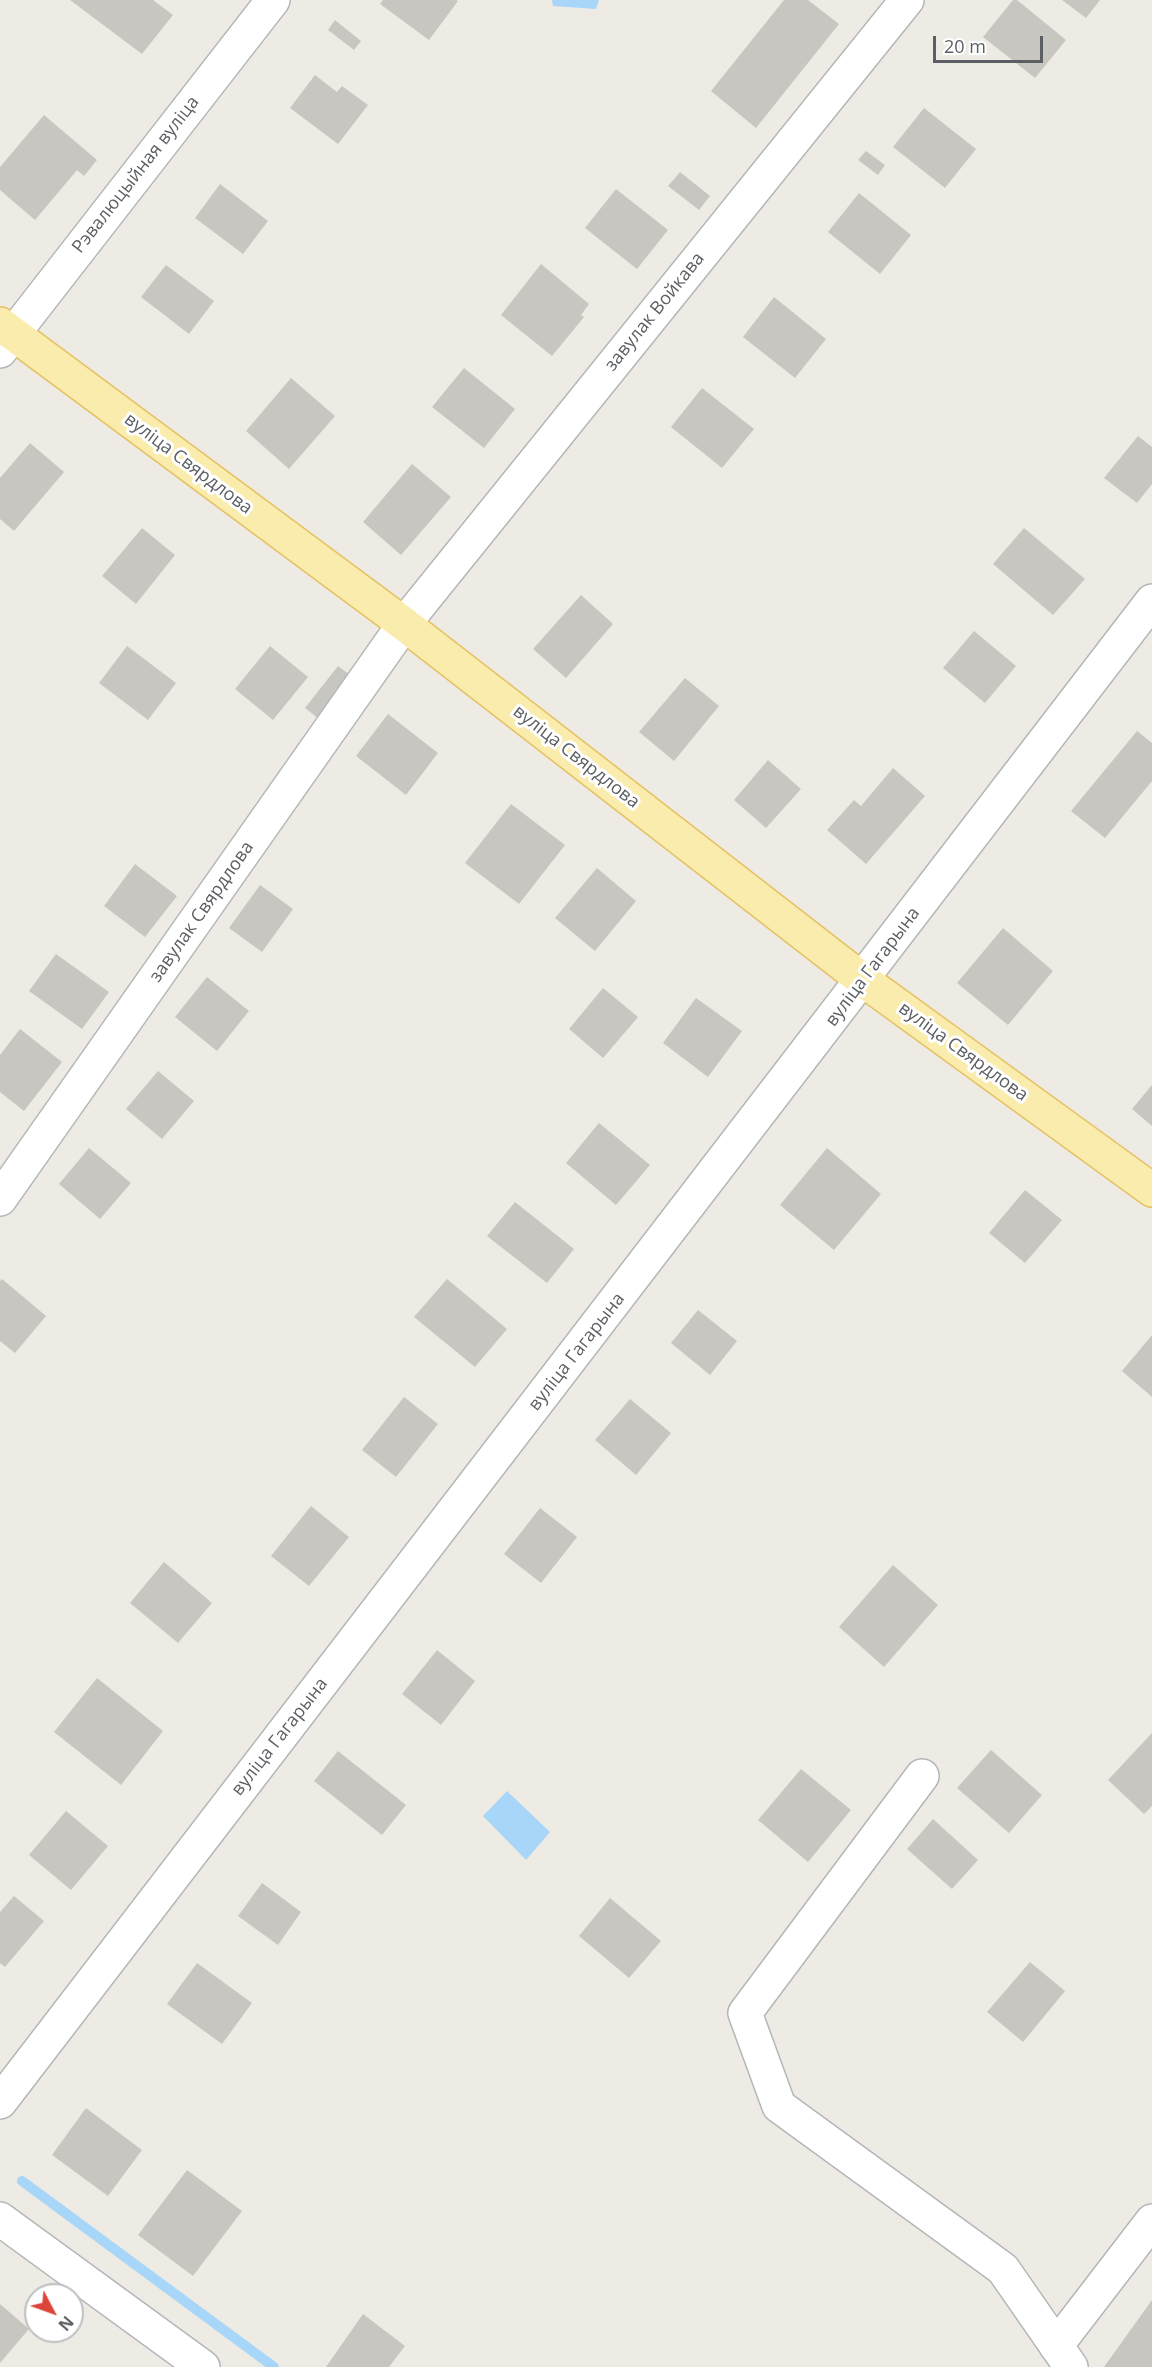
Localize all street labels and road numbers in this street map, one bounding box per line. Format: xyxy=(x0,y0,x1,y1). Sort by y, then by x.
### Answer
street label: Рэвалюцыйная вуліца xyxy=(68,92,204,258)
street label: завулак Войкава xyxy=(601,249,709,375)
street label: вуліца Свярдлова xyxy=(120,409,256,519)
street label: вуліца Свярдлова xyxy=(508,701,644,813)
street label: завулак Свярдлова xyxy=(145,837,259,987)
street label: вуліца Гагарына xyxy=(821,903,925,1031)
street label: вуліца Свярдлова xyxy=(894,998,1032,1106)
street label: вуліца Гагарына xyxy=(524,1289,630,1415)
street label: вуліца Гагарына xyxy=(227,1674,333,1800)

